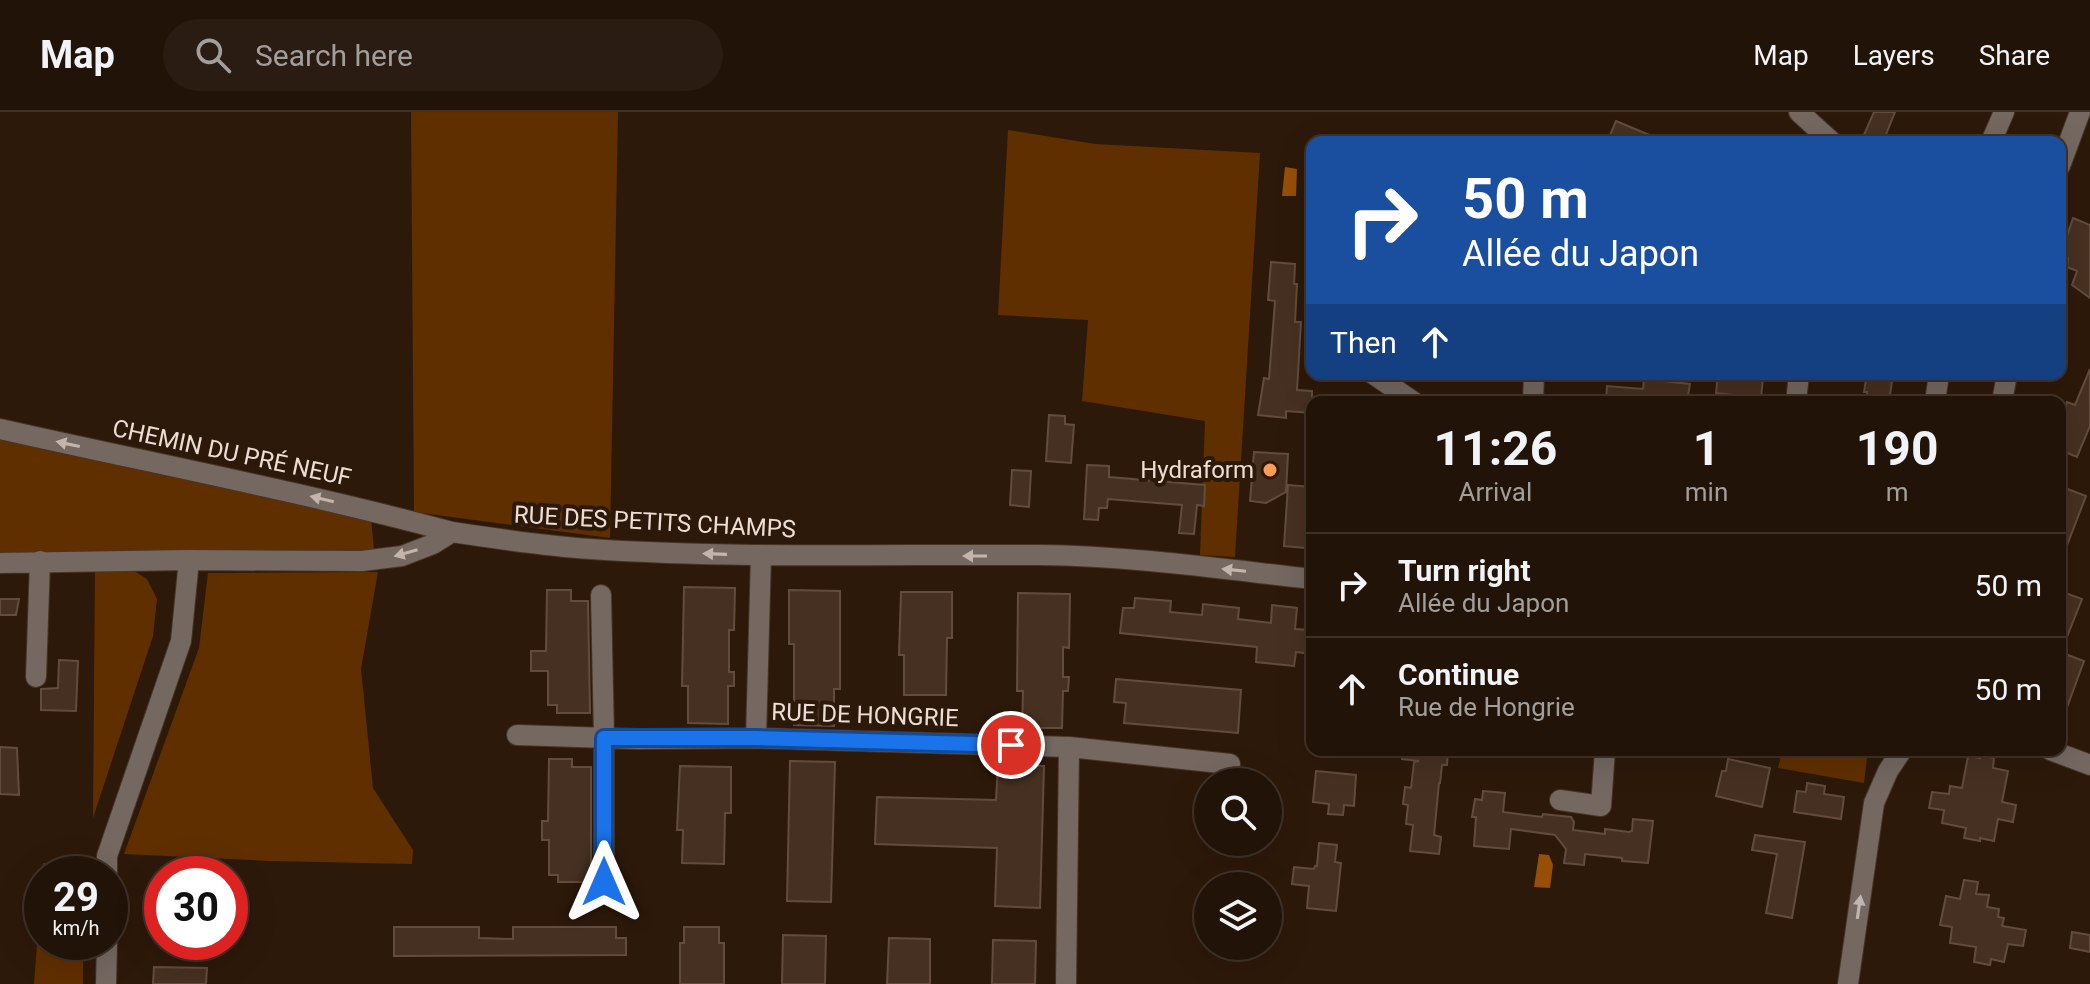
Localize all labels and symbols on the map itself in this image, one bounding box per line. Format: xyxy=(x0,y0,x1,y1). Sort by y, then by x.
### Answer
street label: CHEMIN DU PRÉ NEUF xyxy=(110,414,354,492)
one-way arrow xyxy=(56,437,81,449)
place label: Hydraform xyxy=(1140,456,1254,484)
marker: Hydraform xyxy=(1261,461,1279,479)
one-way arrow xyxy=(310,492,335,505)
street label: RUE DES PETITS CHAMPS xyxy=(513,501,797,543)
one-way arrow xyxy=(702,547,727,560)
one-way arrow xyxy=(393,548,418,560)
one-way arrow xyxy=(962,550,987,562)
one-way arrow xyxy=(1222,564,1247,577)
street label: RUE DE HONGRIE xyxy=(771,698,959,732)
pin xyxy=(977,711,1045,779)
position arrow xyxy=(562,840,646,924)
speed limit sign: 30 xyxy=(144,856,248,960)
one-way arrow xyxy=(1853,894,1866,919)

